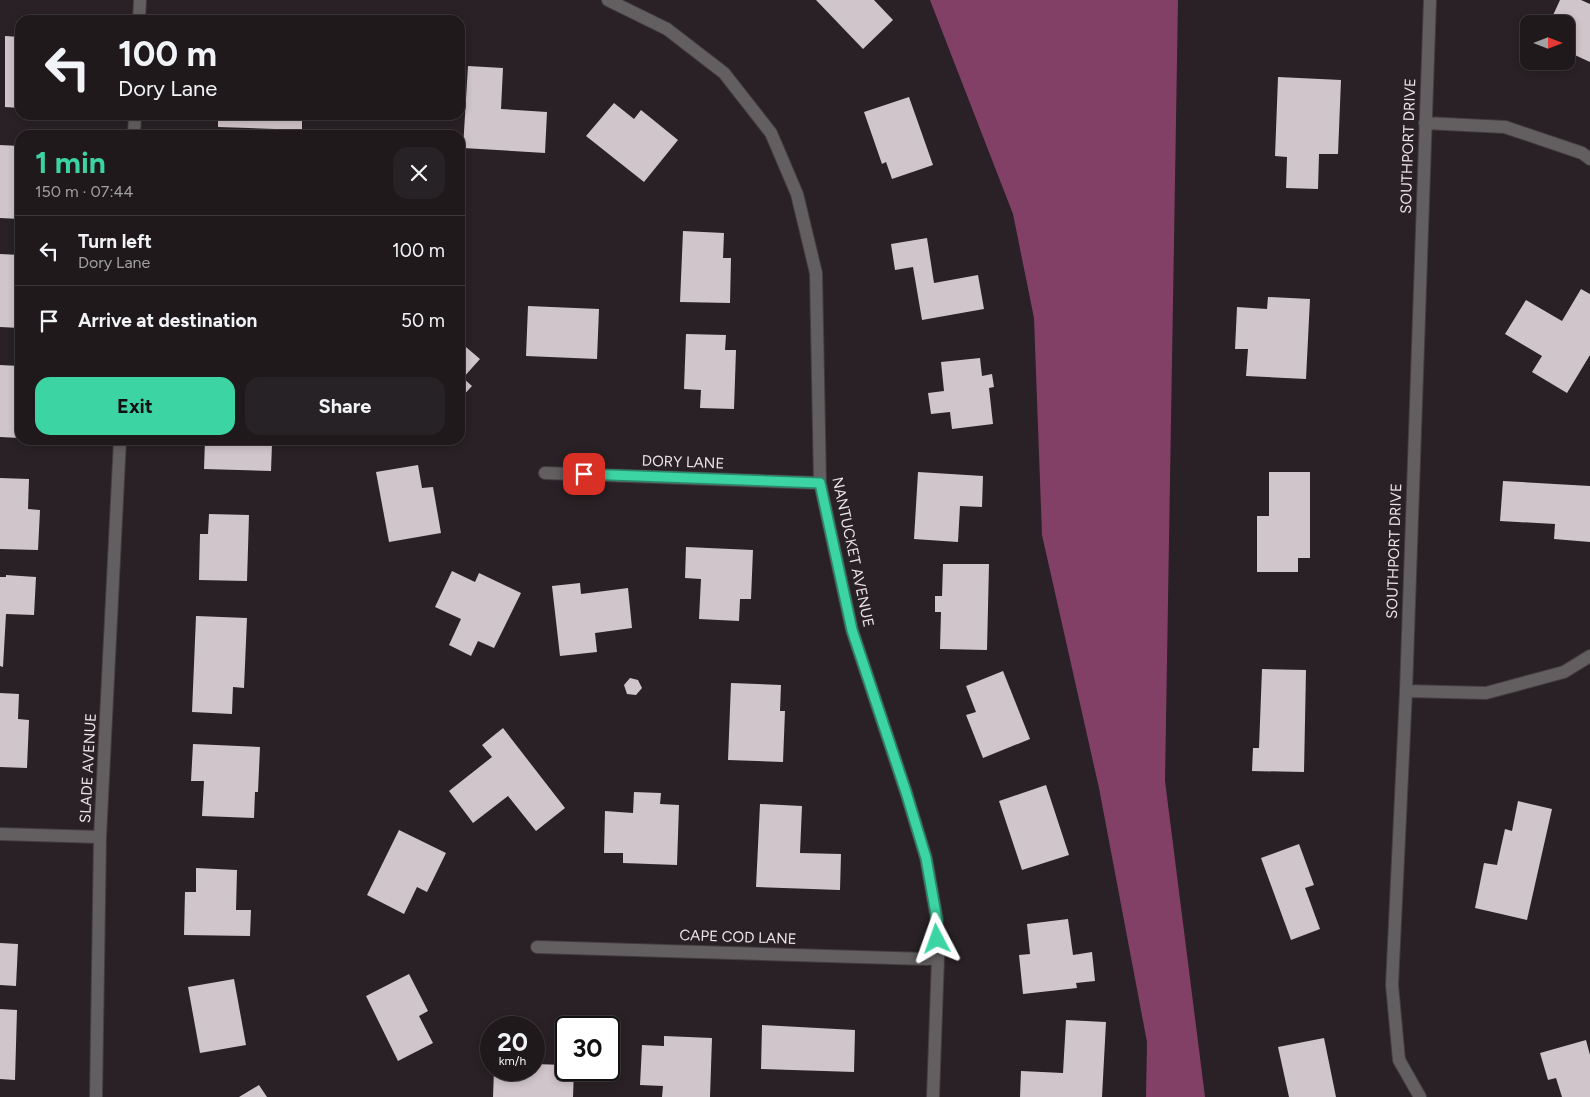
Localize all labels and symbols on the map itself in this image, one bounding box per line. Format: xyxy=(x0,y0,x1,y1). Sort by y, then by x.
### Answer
north arrow xyxy=(1520,15,1575,70)
street label: SOUTHPORT DRIVE xyxy=(1397,78,1419,214)
street label: DORY LANE xyxy=(641,452,725,472)
pin xyxy=(563,453,605,495)
street label: NANTUCKET AVENUE xyxy=(828,475,878,629)
street label: SOUTHPORT DRIVE xyxy=(1383,483,1405,619)
street label: SLADE AVENUE xyxy=(76,713,100,823)
position arrow xyxy=(910,912,962,964)
street label: CAPE COD LANE xyxy=(679,926,797,948)
speed limit sign: 30 xyxy=(555,1016,620,1081)

